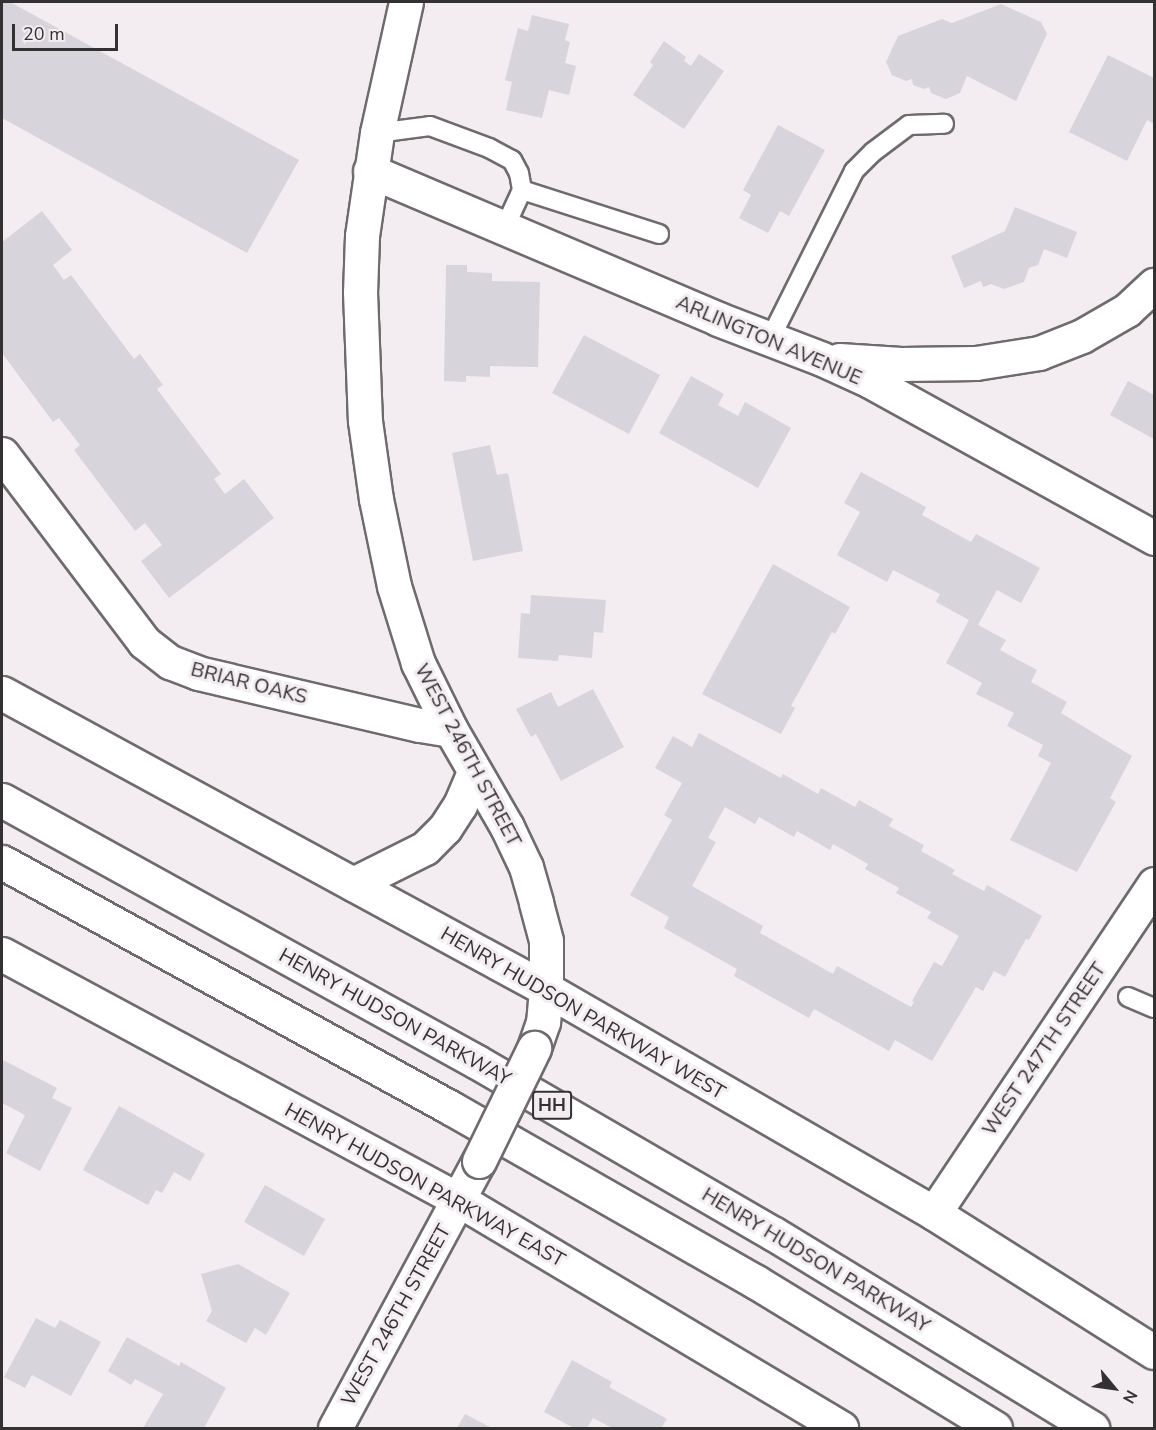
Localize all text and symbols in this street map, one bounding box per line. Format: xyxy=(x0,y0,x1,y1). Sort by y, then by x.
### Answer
scale bar xyxy=(15,12,122,50)
text: 20 m xyxy=(23,22,65,46)
street label: ARLINGTON AVENUE xyxy=(673,290,865,390)
street label: BRIAR OAKS xyxy=(188,657,310,709)
street label: WEST 246TH STREET xyxy=(410,659,526,851)
street label: HENRY HUDSON PARKWAY WEST xyxy=(437,922,729,1104)
street label: HENRY HUDSON PARKWAY xyxy=(275,943,515,1091)
street label: WEST 247TH STREET xyxy=(977,958,1111,1140)
road number: HH xyxy=(531,1090,573,1120)
street label: HENRY HUDSON PARKWAY EAST xyxy=(281,1098,569,1272)
street label: HENRY HUDSON PARKWAY xyxy=(698,1182,934,1338)
street label: WEST 246TH STREET xyxy=(336,1220,456,1410)
north arrow xyxy=(1084,1358,1144,1418)
text: N xyxy=(1117,1386,1142,1407)

